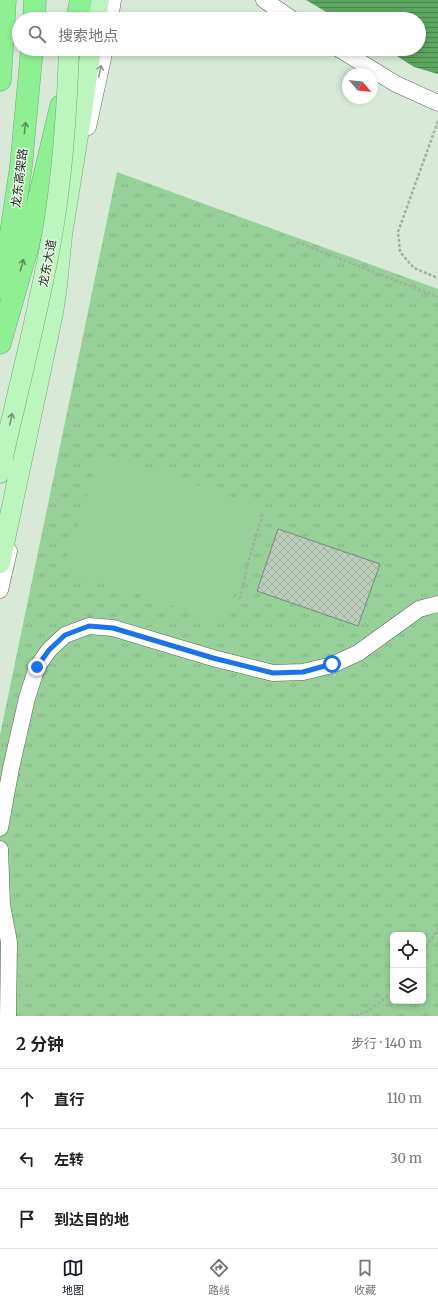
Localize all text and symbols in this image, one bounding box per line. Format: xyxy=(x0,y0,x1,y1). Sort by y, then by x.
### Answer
search box xyxy=(12,12,426,56)
icon: search xyxy=(26,23,48,45)
text: 搜索地点 xyxy=(58,26,118,45)
one-way arrow xyxy=(96,65,104,78)
north arrow xyxy=(342,68,378,104)
one-way arrow xyxy=(21,122,29,135)
street label: 龙东高架路 xyxy=(8,147,30,209)
street label: 龙东大道 xyxy=(35,238,59,288)
one-way arrow xyxy=(19,259,26,272)
one-way arrow xyxy=(8,413,16,426)
route start xyxy=(323,655,341,673)
route end xyxy=(28,658,46,676)
map controls xyxy=(390,932,426,1004)
button: locate xyxy=(390,932,426,968)
button: layers xyxy=(390,968,426,1004)
text: 2 分钟 xyxy=(16,1033,64,1055)
text: 步行 · 140 m xyxy=(351,1035,422,1052)
icon: ahead xyxy=(16,1088,38,1110)
text: 直行 xyxy=(54,1090,84,1109)
text: 110 m xyxy=(387,1090,422,1107)
icon: left xyxy=(16,1148,38,1170)
text: 左转 xyxy=(54,1150,84,1169)
text: 30 m xyxy=(390,1150,422,1167)
icon: arrive xyxy=(16,1208,38,1230)
text: 到达目的地 xyxy=(54,1210,129,1229)
tab: 地图 xyxy=(62,1257,84,1297)
tab: 路线 xyxy=(208,1257,230,1297)
tab: 收藏 xyxy=(354,1257,376,1297)

